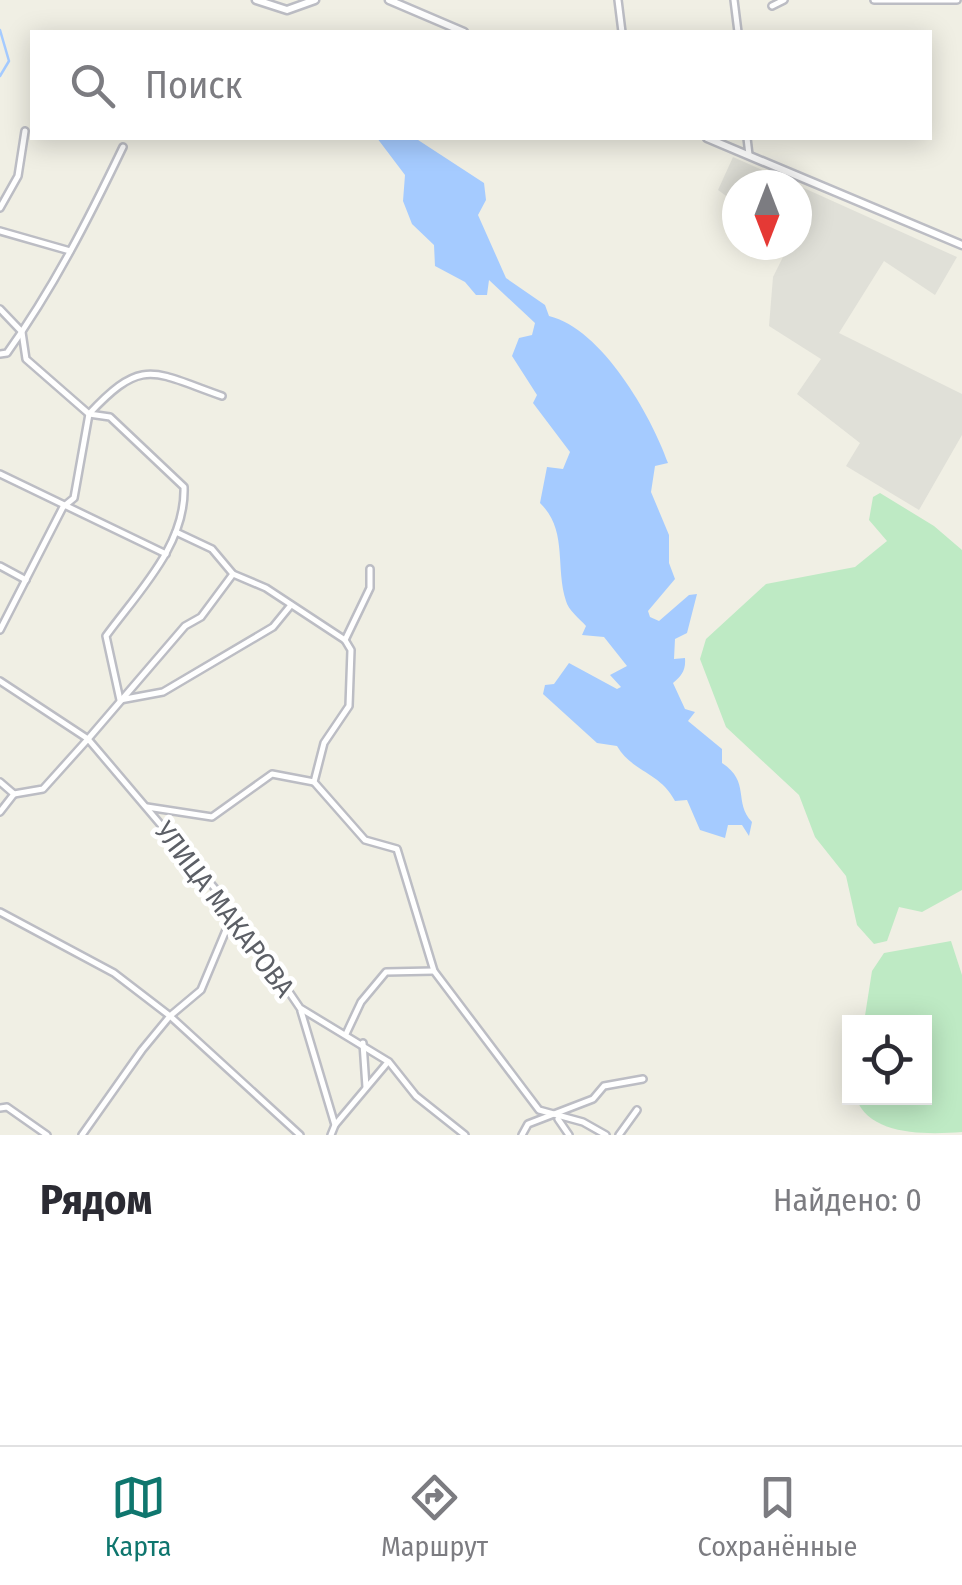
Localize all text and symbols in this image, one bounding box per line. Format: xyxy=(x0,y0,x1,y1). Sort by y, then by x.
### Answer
search box xyxy=(30,30,932,140)
icon: search xyxy=(65,58,120,113)
text: Поиск xyxy=(145,62,242,108)
north arrow xyxy=(722,170,812,260)
street label: УЛИЦА МАКАРОВА xyxy=(147,814,301,1004)
map controls xyxy=(842,1015,932,1105)
button: locate xyxy=(842,1015,932,1105)
text: Рядом xyxy=(40,1175,152,1225)
text: Найдено: 0 xyxy=(773,1181,922,1219)
tab: Карта xyxy=(105,1470,172,1563)
tab: Маршрут xyxy=(381,1470,488,1563)
tab: Сохранённые xyxy=(697,1470,857,1563)

